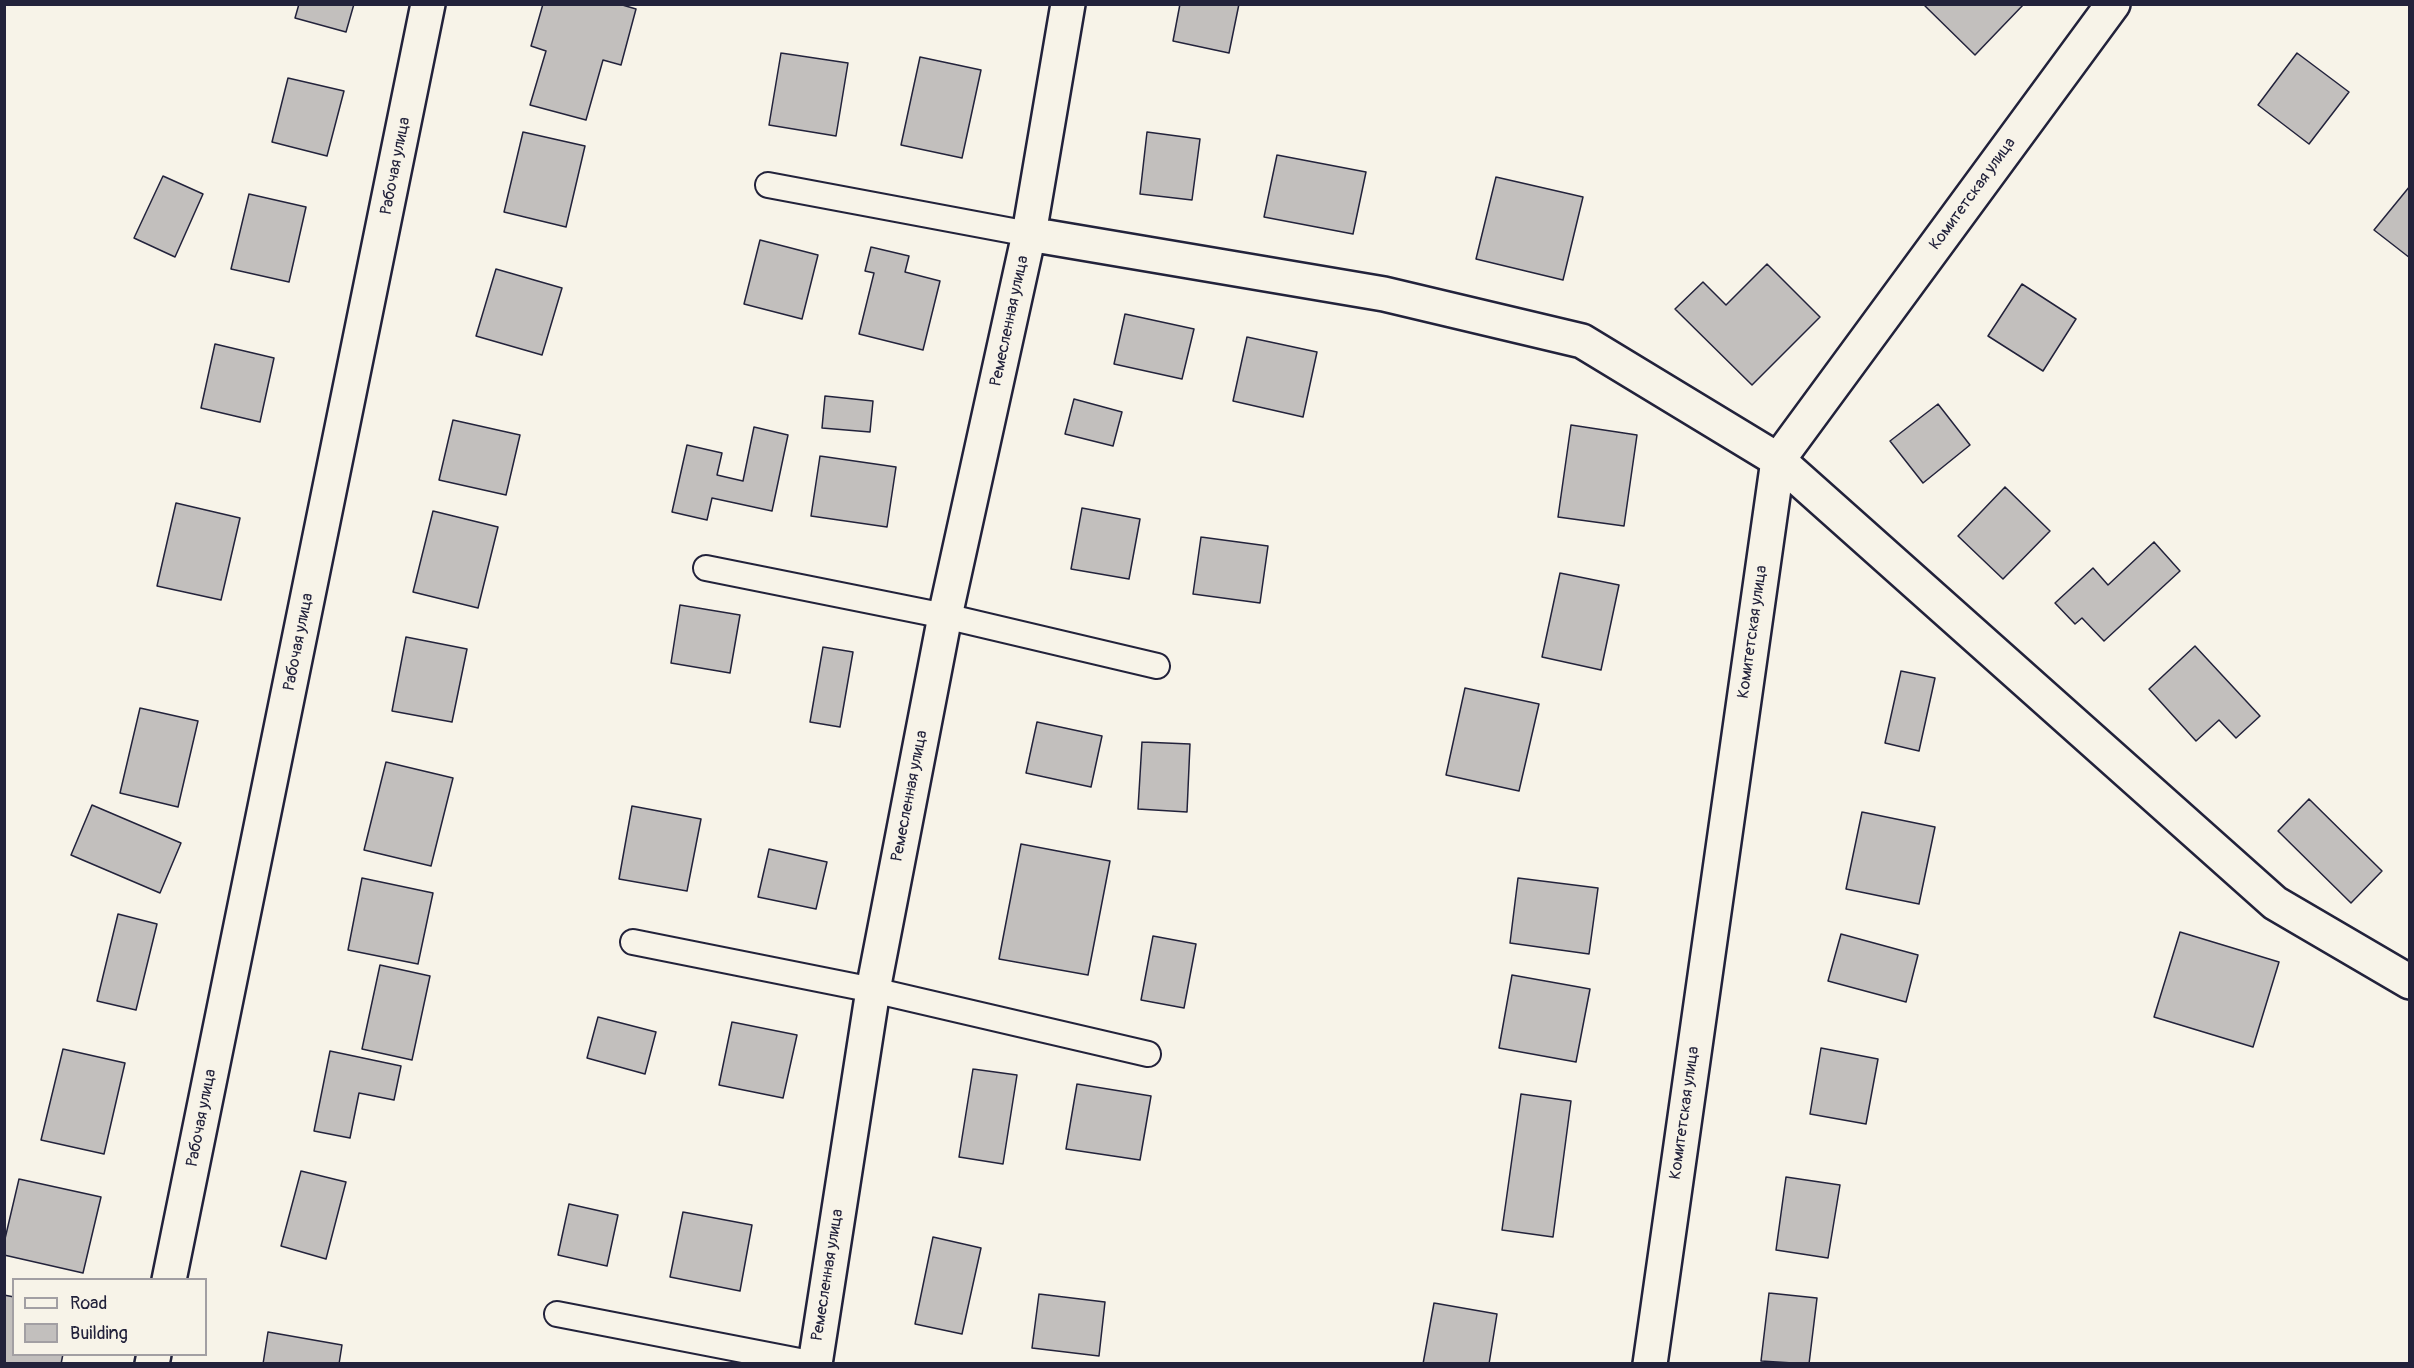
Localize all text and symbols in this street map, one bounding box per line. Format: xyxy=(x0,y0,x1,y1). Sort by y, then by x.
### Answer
street label: Рабочая улица xyxy=(377,116,415,216)
street label: Комитетская улица xyxy=(1926,134,2020,254)
street label: Ремесленная улица xyxy=(987,254,1033,388)
street label: Комитетская улица xyxy=(1734,564,1772,700)
street label: Рабочая улица xyxy=(280,592,318,692)
street label: Ремесленная улица xyxy=(888,729,932,863)
street label: Комитетская улица xyxy=(1666,1045,1704,1181)
street label: Рабочая улица xyxy=(183,1068,221,1168)
street label: Ремесленная улица xyxy=(808,1208,848,1342)
legend xyxy=(12,1278,207,1356)
text: Road xyxy=(70,1292,107,1315)
text: Building xyxy=(70,1322,128,1345)

